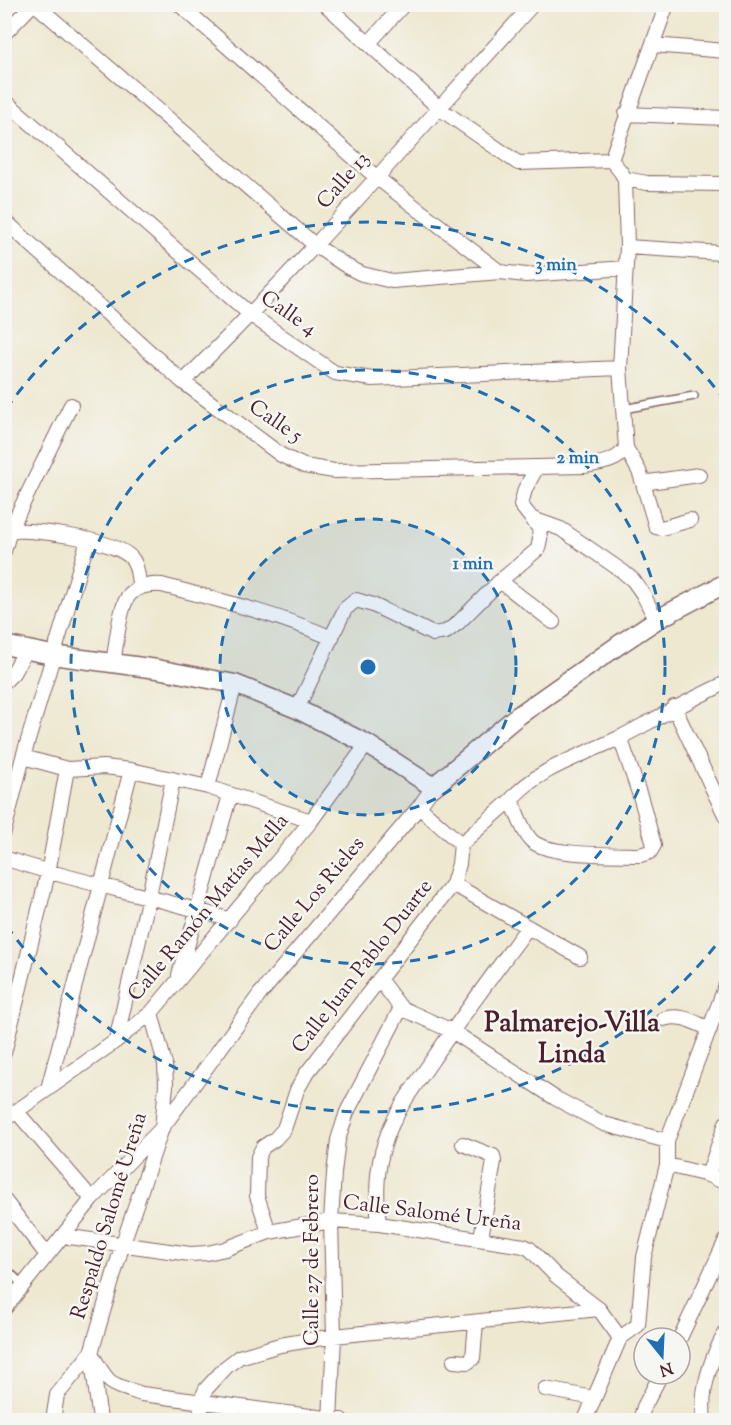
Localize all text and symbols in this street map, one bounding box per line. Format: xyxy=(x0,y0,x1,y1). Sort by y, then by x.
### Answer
street label: Calle 13 xyxy=(310,146,378,216)
text: 3 min xyxy=(535,253,577,279)
street label: Calle 4 xyxy=(254,284,322,344)
street label: Calle 5 xyxy=(242,393,308,451)
text: 2 min xyxy=(557,446,600,472)
text: 1 min xyxy=(453,552,494,578)
centre of rings xyxy=(358,657,378,677)
street label: Calle Ramón Matías Mella xyxy=(121,807,297,1008)
street label: Calle Los Rieles xyxy=(257,830,373,960)
street label: Calle Juan Pablo Duarte xyxy=(285,874,441,1060)
district label: Palmarejo-Villa Linda xyxy=(484,1005,660,1075)
street label: Respaldo Salomé Ureña xyxy=(64,1109,156,1323)
street label: Calle 27 de Febrero xyxy=(298,1174,328,1346)
street label: Calle Salomé Ureña xyxy=(341,1188,523,1240)
north arrow xyxy=(632,1326,692,1386)
text: N xyxy=(656,1355,675,1381)

